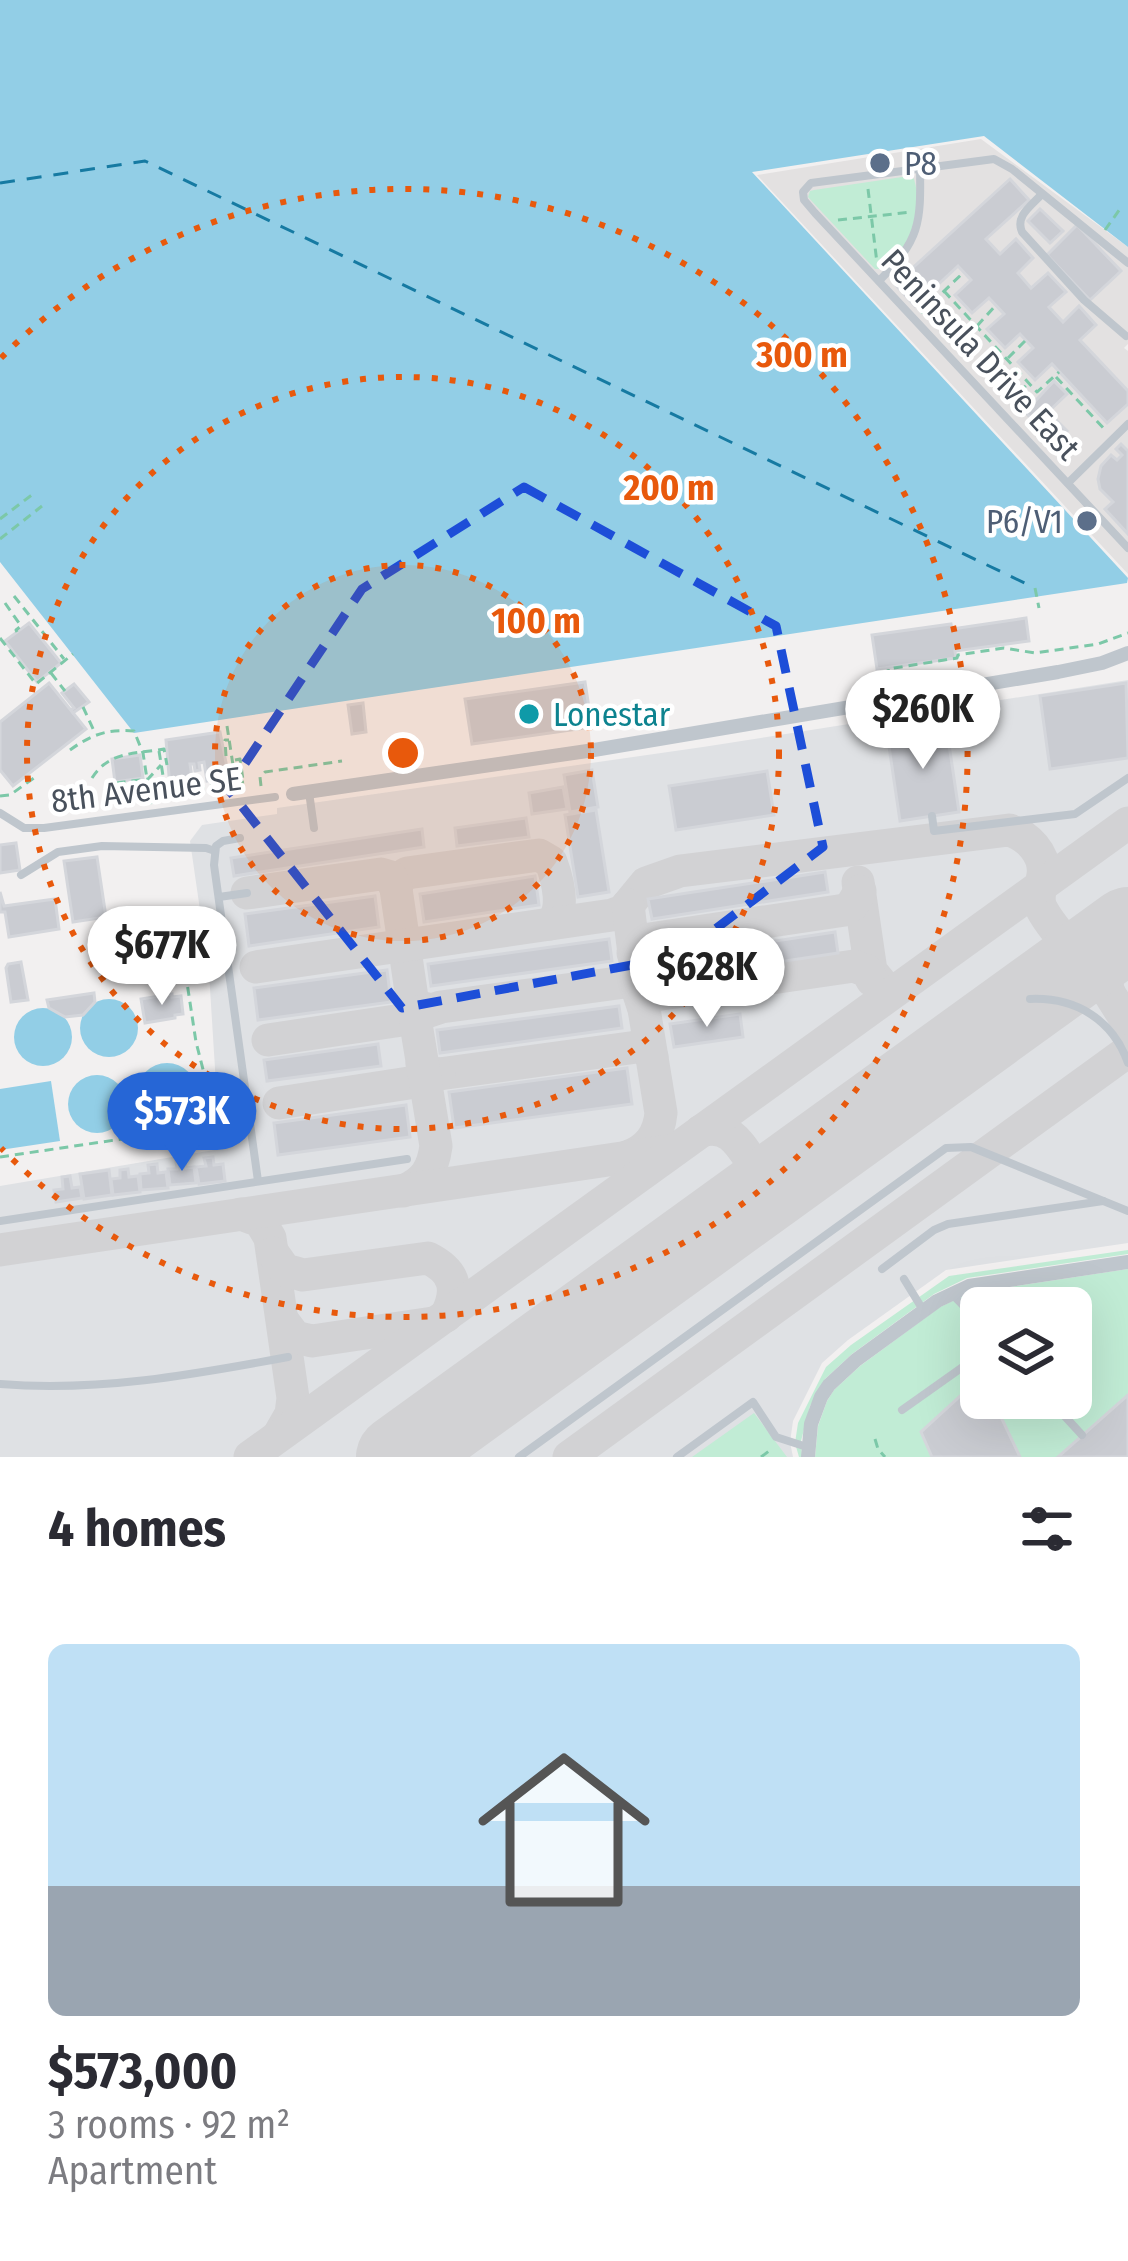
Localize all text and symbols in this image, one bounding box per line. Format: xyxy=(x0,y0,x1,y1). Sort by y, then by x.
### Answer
place label: P8 xyxy=(904,144,937,184)
marker: P8 xyxy=(867,150,893,176)
street label: Peninsula Drive East xyxy=(873,241,1088,468)
text: 300 m xyxy=(755,333,848,377)
text: 200 m xyxy=(623,466,714,510)
place label: P6/V1 xyxy=(986,502,1063,542)
marker: P6/V1 xyxy=(1074,508,1100,534)
text: 100 m xyxy=(491,599,581,643)
pin: $260K xyxy=(839,670,1007,772)
text: $260K xyxy=(872,686,974,732)
place label: Lonestar xyxy=(553,695,671,735)
marker: Lonestar xyxy=(516,701,542,727)
centre of rings xyxy=(382,732,424,774)
street label: 8th Avenue SE xyxy=(49,758,243,821)
pin: $677K xyxy=(78,906,246,1008)
text: $677K xyxy=(114,922,210,968)
pin: $628K xyxy=(623,928,791,1030)
text: $628K xyxy=(657,944,757,990)
pin: $573K xyxy=(98,1072,266,1174)
text: $573K xyxy=(134,1088,230,1134)
map controls xyxy=(960,1287,1092,1419)
button: layers xyxy=(960,1287,1092,1419)
icon: filters xyxy=(1014,1496,1080,1562)
text: 4 homes xyxy=(48,1498,226,1560)
icon: home xyxy=(456,1722,672,1938)
text: $573,000 xyxy=(48,2040,237,2102)
text: 3 rooms · 92 m² xyxy=(48,2102,290,2148)
text: Apartment xyxy=(48,2148,217,2194)

